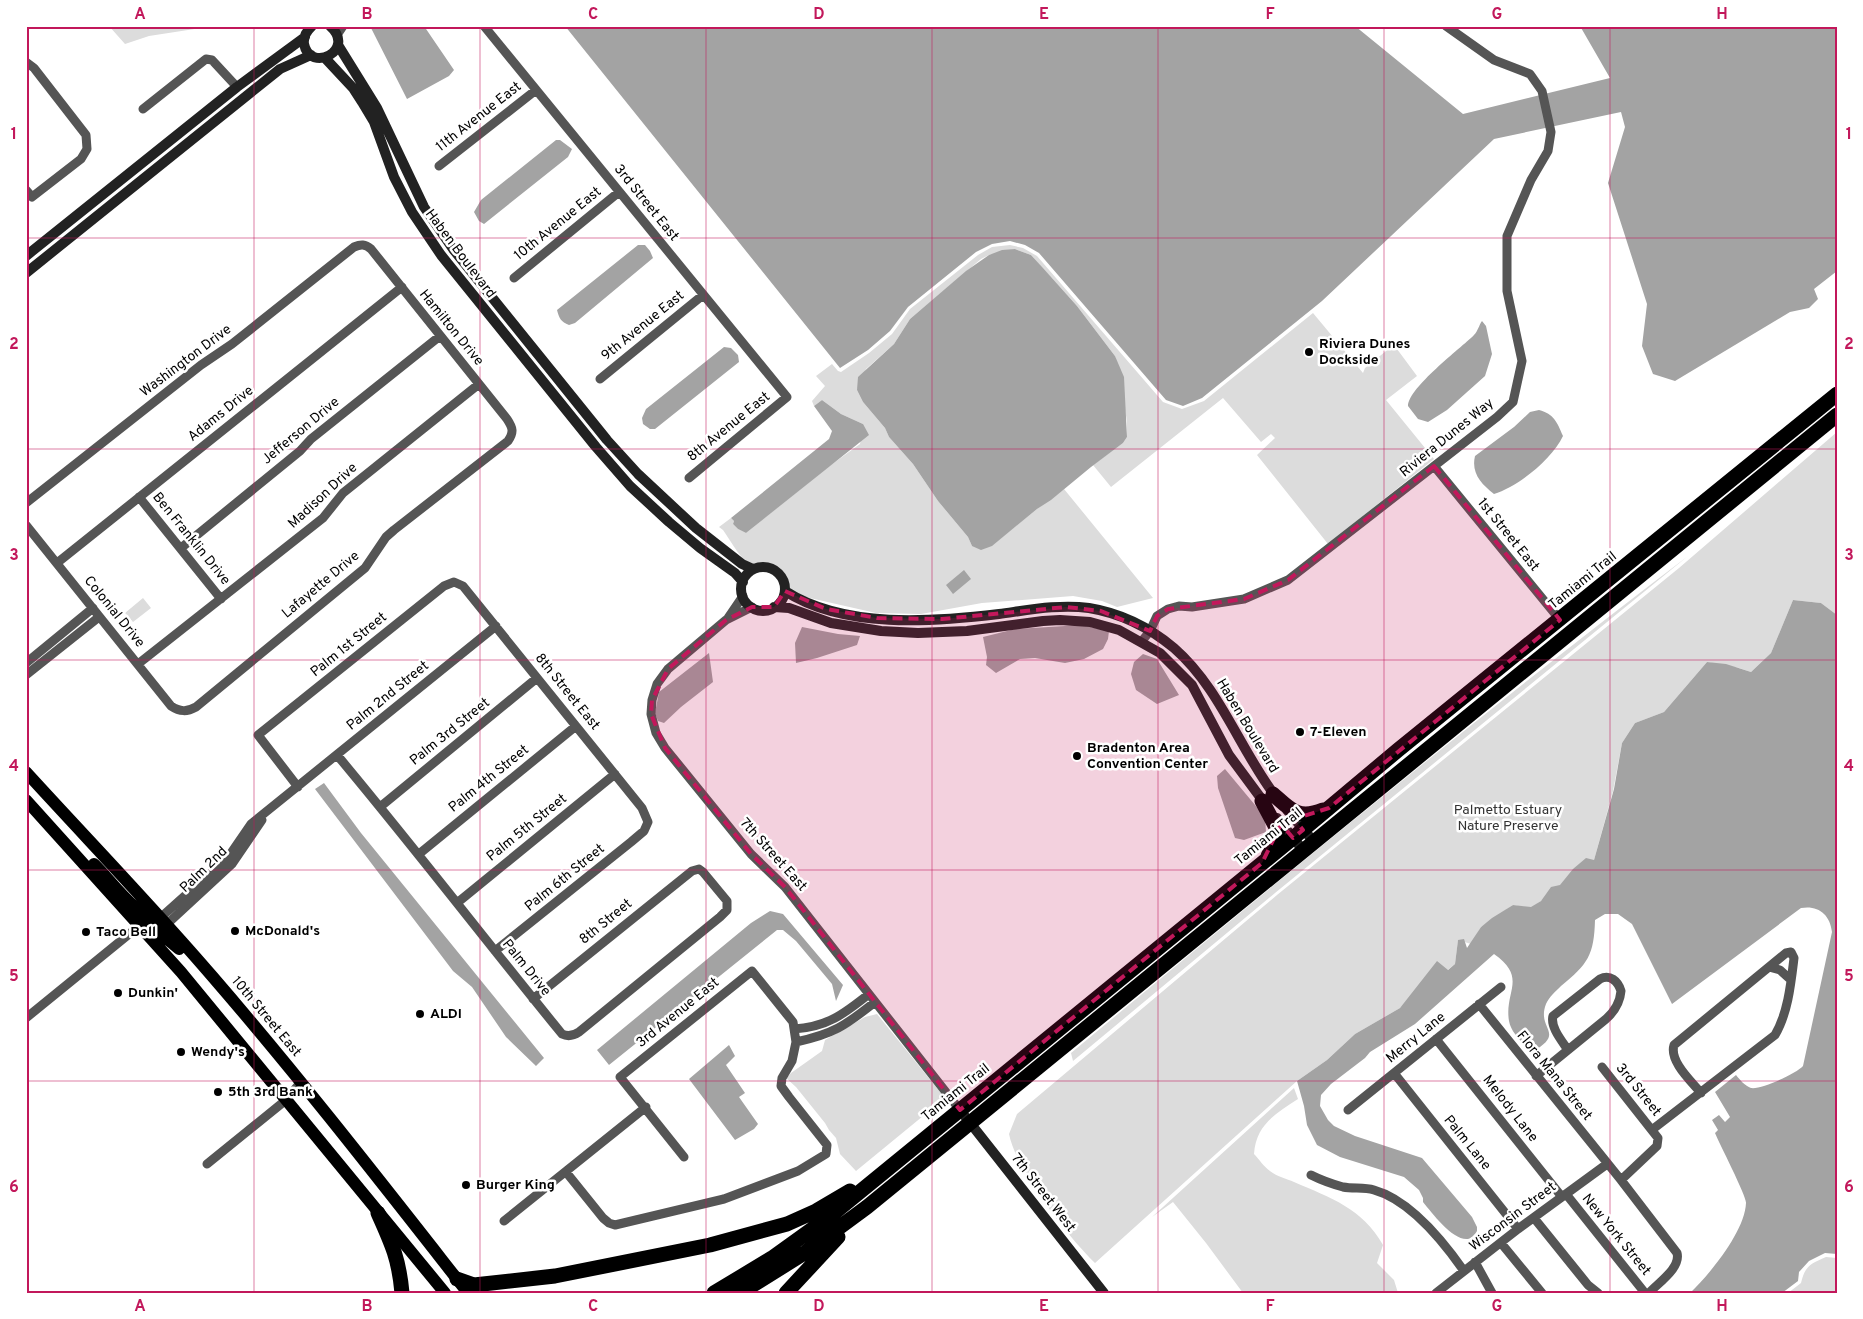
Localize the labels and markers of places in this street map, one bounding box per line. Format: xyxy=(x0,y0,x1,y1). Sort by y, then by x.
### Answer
place label: Riviera Dunes Dockside xyxy=(1319,336,1410,369)
marker: Riviera Dunes Dockside xyxy=(1303,346,1315,358)
place label: 7-Eleven xyxy=(1310,724,1367,741)
marker: 7-Eleven xyxy=(1294,726,1306,738)
place label: Bradenton Area Convention Center xyxy=(1087,740,1208,773)
marker: Bradenton Area Convention Center xyxy=(1071,750,1083,762)
place label: McDonald's xyxy=(245,923,320,940)
place label: Taco Bell xyxy=(96,924,156,941)
marker: McDonald's xyxy=(229,925,241,937)
marker: Taco Bell xyxy=(80,926,92,938)
place label: Dunkin' xyxy=(128,985,178,1002)
marker: Dunkin' xyxy=(112,987,124,999)
place label: ALDI xyxy=(430,1006,462,1023)
marker: ALDI xyxy=(414,1008,426,1020)
place label: Wendy's xyxy=(191,1044,245,1061)
marker: Wendy's xyxy=(175,1046,187,1058)
place label: 5th 3rd Bank xyxy=(228,1084,313,1101)
marker: 5th 3rd Bank xyxy=(212,1086,224,1098)
place label: Burger King xyxy=(476,1177,555,1194)
marker: Burger King xyxy=(460,1179,472,1191)

